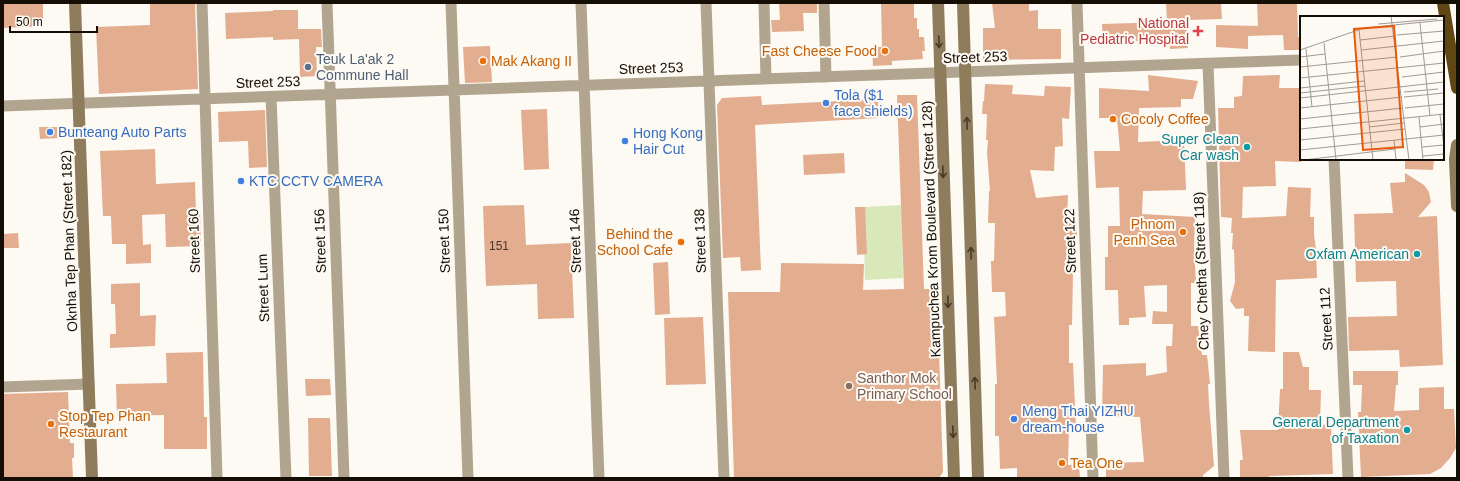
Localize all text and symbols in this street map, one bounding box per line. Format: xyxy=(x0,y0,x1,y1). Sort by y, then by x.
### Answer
scale bar xyxy=(10,8,97,34)
text: 50 m xyxy=(16,15,43,29)
place label: National Pediatric Hospital xyxy=(1080,15,1189,47)
inset map xyxy=(1300,16,1444,160)
marker: National Pediatric Hospital xyxy=(1192,25,1204,37)
one-way arrow xyxy=(936,35,943,48)
place label: Fast Cheese Food xyxy=(762,43,877,59)
marker: Fast Cheese Food xyxy=(880,46,890,56)
street label: Street 253 xyxy=(942,48,1008,66)
place label: Teuk La'ak 2 Commune Hall xyxy=(316,51,409,83)
place label: Mak Akang II xyxy=(491,53,572,69)
marker: Mak Akang II xyxy=(478,56,488,66)
street label: Street 253 xyxy=(618,59,684,77)
marker: Teuk La'ak 2 Commune Hall xyxy=(303,62,313,72)
street label: Street 253 xyxy=(235,73,301,91)
place label: Tola ($1 face shields) xyxy=(834,87,913,119)
marker: Tola ($1 face shields) xyxy=(821,98,831,108)
street label: Kampuchea Krom Boulevard (Street 128) xyxy=(919,100,943,358)
place label: Cocoly Coffee xyxy=(1121,111,1209,127)
marker: Cocoly Coffee xyxy=(1108,114,1118,124)
one-way arrow xyxy=(963,117,970,130)
place label: Bunteang Auto Parts xyxy=(58,124,186,140)
place label: Hong Kong Hair Cut xyxy=(633,125,703,157)
marker: Bunteang Auto Parts xyxy=(45,127,55,137)
place label: Super Clean Car wash xyxy=(1161,131,1239,163)
marker: Hong Kong Hair Cut xyxy=(620,136,630,146)
marker: Super Clean Car wash xyxy=(1242,142,1252,152)
street label: Oknha Tep Phan (Street 182) xyxy=(58,150,80,332)
one-way arrow xyxy=(940,165,947,178)
place label: KTC CCTV CAMERA xyxy=(249,173,383,189)
marker: KTC CCTV CAMERA xyxy=(236,176,246,186)
street label: Chey Chetha (Street 118) xyxy=(1190,192,1212,350)
street label: Street 160 xyxy=(185,208,203,274)
street label: Street 156 xyxy=(311,208,329,274)
street label: Street 150 xyxy=(435,208,453,274)
street label: Street 146 xyxy=(566,208,584,274)
street label: Street 138 xyxy=(691,208,709,274)
street label: Street 122 xyxy=(1061,208,1079,274)
place label: Phnom Penh Sea xyxy=(1114,216,1175,248)
place label: Behind the School Cafe xyxy=(597,226,673,258)
marker: Phnom Penh Sea xyxy=(1178,227,1188,237)
marker: Behind the School Cafe xyxy=(676,237,686,247)
house number: 151 xyxy=(489,239,509,253)
place label: Oxfam American xyxy=(1306,246,1409,262)
one-way arrow xyxy=(967,247,974,260)
marker: Oxfam American xyxy=(1412,249,1422,259)
street label: Street Lum xyxy=(254,253,272,323)
street label: Street 112 xyxy=(1316,287,1336,351)
one-way arrow xyxy=(945,295,952,308)
place label: Santhor Mok Primary School xyxy=(857,370,952,402)
one-way arrow xyxy=(971,377,979,390)
marker: Santhor Mok Primary School xyxy=(844,381,854,391)
place label: Meng Thai YIZHU dream-house xyxy=(1022,403,1134,435)
place label: Stop Tep Phan Restaurant xyxy=(59,408,151,440)
marker: Meng Thai YIZHU dream-house xyxy=(1009,414,1019,424)
place label: General Department of Taxation xyxy=(1272,414,1399,446)
marker: Stop Tep Phan Restaurant xyxy=(46,419,56,429)
one-way arrow xyxy=(949,425,956,438)
marker: General Department of Taxation xyxy=(1402,425,1412,435)
place label: Tea One xyxy=(1070,455,1123,471)
marker: Tea One xyxy=(1057,458,1067,468)

